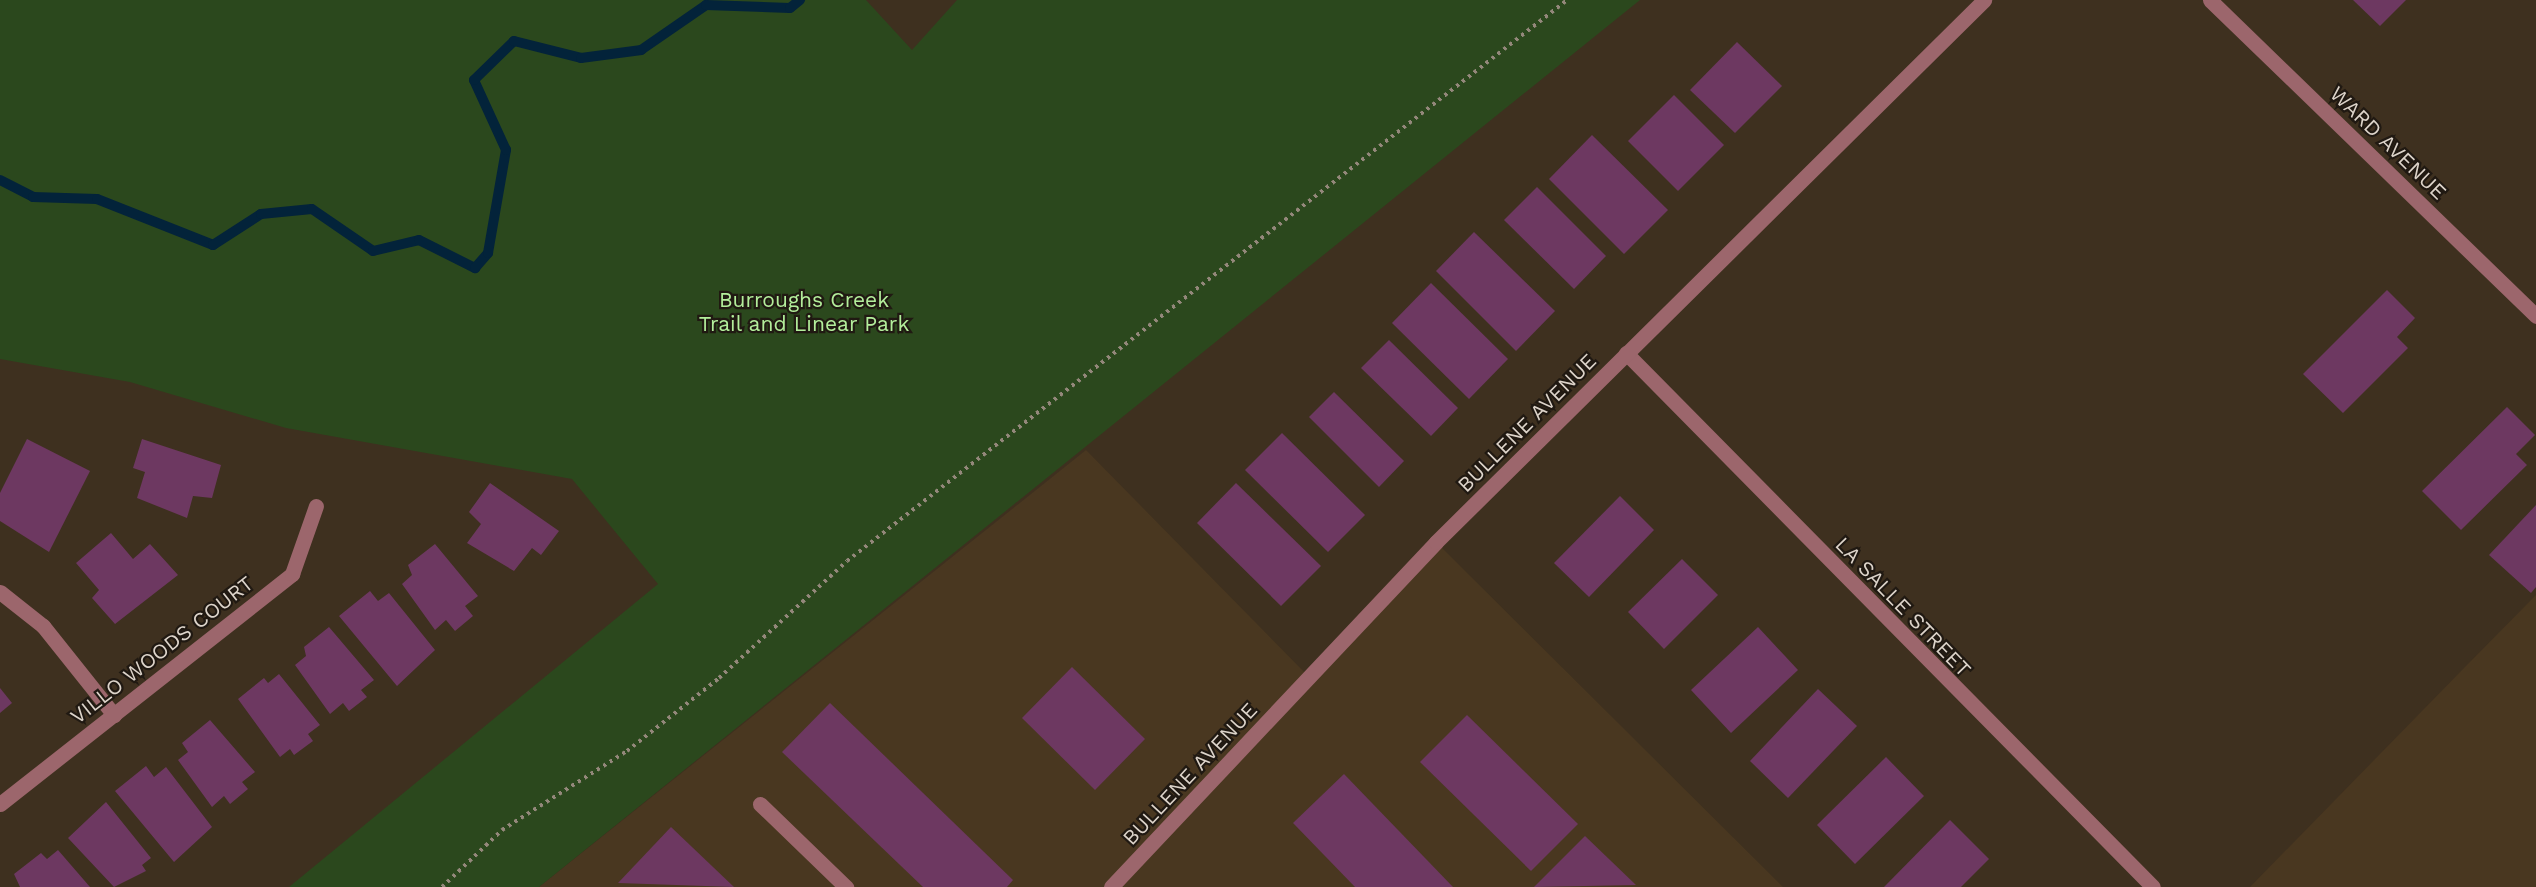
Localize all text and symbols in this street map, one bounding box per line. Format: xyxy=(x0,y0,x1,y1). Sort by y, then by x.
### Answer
street label: WARD AVENUE xyxy=(2324,81,2452,205)
park label: Burroughs Creek Trail and Linear Park xyxy=(698,287,910,337)
street label: BULLENE AVENUE xyxy=(1452,348,1602,498)
street label: LA SALLE STREET xyxy=(1830,532,1976,682)
street label: VILLO WOODS COURT xyxy=(65,571,259,729)
street label: BULLENE AVENUE xyxy=(1117,697,1263,851)

